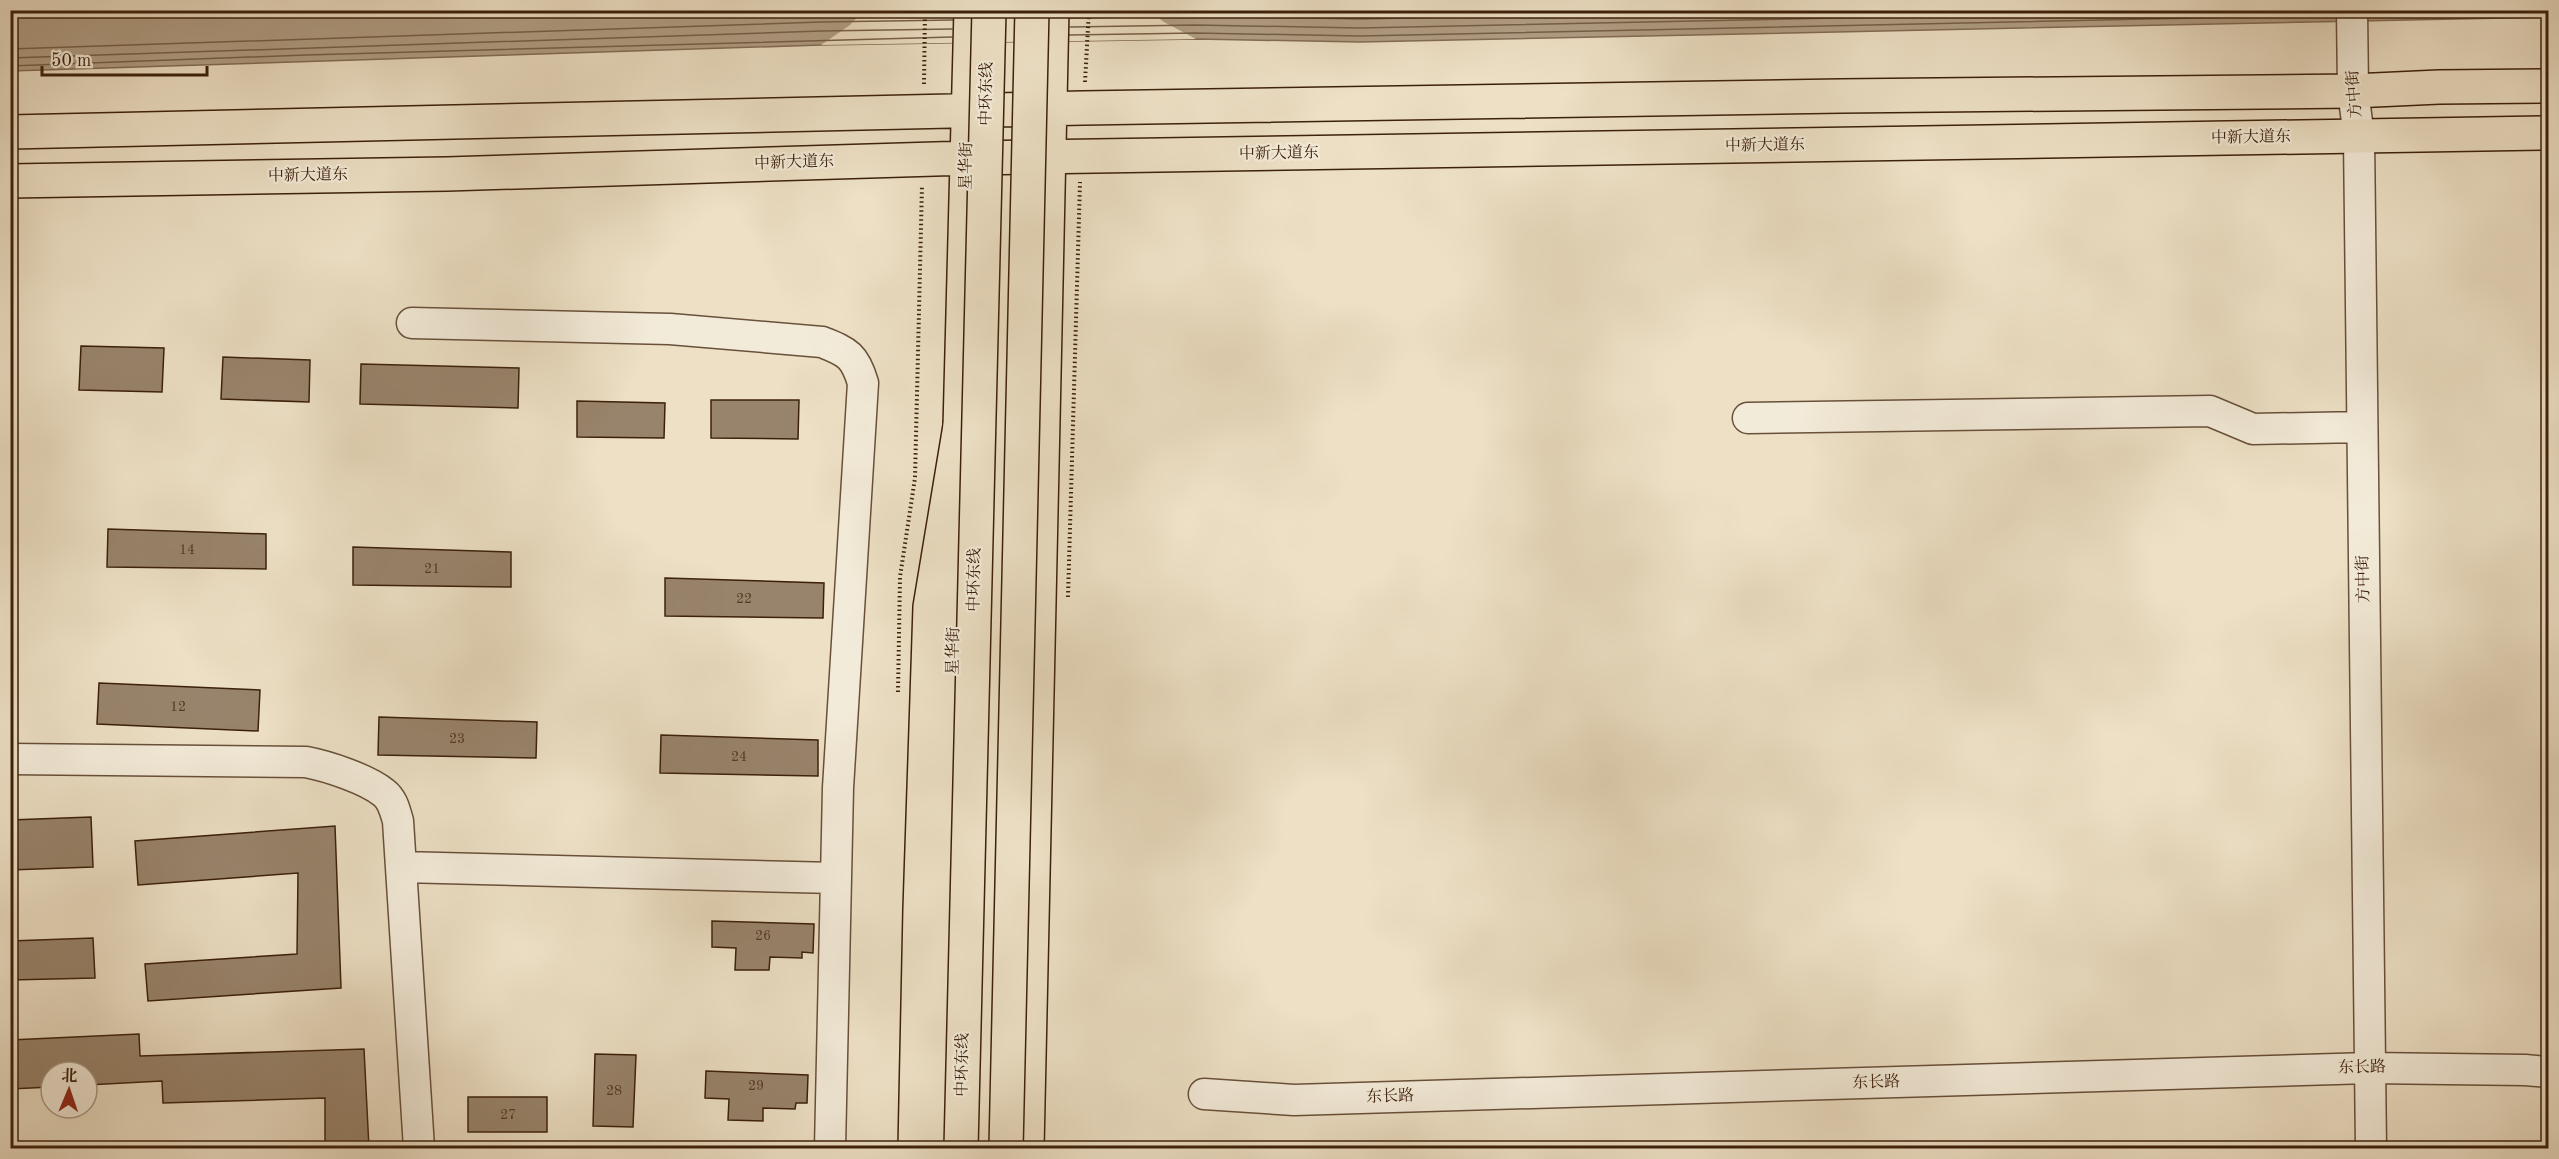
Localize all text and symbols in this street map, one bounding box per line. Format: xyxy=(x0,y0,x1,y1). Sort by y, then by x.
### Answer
scale bar xyxy=(42,39,207,77)
text: 50 m xyxy=(51,52,91,70)
street label: 中环东线 xyxy=(976,62,996,126)
street label: 方中街 xyxy=(2343,69,2365,119)
street label: 中新大道东 xyxy=(2211,127,2291,147)
street label: 中新大道东 xyxy=(1725,135,1805,155)
street label: 星华街 xyxy=(957,142,975,190)
street label: 中新大道东 xyxy=(1239,143,1319,163)
street label: 中新大道东 xyxy=(754,152,834,172)
street label: 中新大道东 xyxy=(268,165,348,185)
house number: 14 xyxy=(179,543,195,557)
street label: 中环东线 xyxy=(964,548,984,612)
street label: 方中街 xyxy=(2354,555,2372,603)
house number: 21 xyxy=(424,562,440,576)
house number: 22 xyxy=(736,592,752,606)
street label: 星华街 xyxy=(944,627,962,675)
house number: 12 xyxy=(170,700,186,714)
house number: 23 xyxy=(449,732,465,746)
house number: 24 xyxy=(731,750,747,764)
house number: 26 xyxy=(755,929,771,943)
street label: 中环东线 xyxy=(952,1033,972,1097)
street label: 东长路 xyxy=(2338,1058,2386,1076)
north arrow xyxy=(39,1060,99,1120)
text: 北 xyxy=(61,1067,78,1085)
street label: 东长路 xyxy=(1852,1072,1900,1092)
house number: 29 xyxy=(748,1079,764,1093)
house number: 28 xyxy=(606,1084,622,1098)
street label: 东长路 xyxy=(1366,1086,1414,1106)
house number: 27 xyxy=(500,1108,516,1122)

